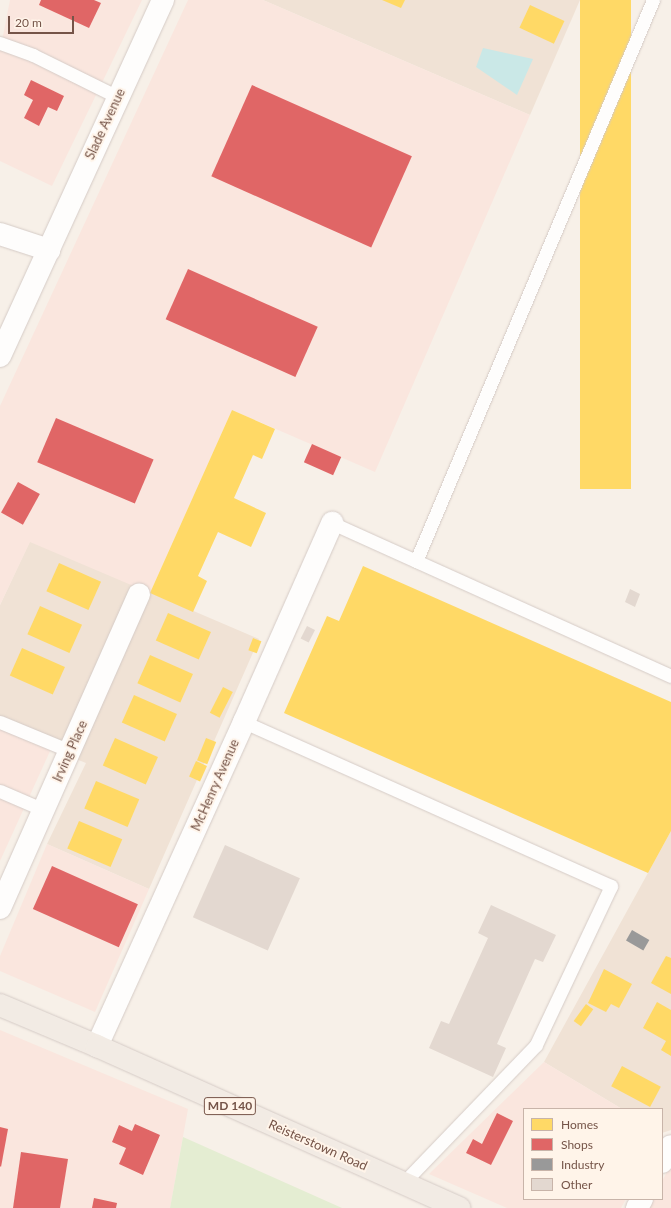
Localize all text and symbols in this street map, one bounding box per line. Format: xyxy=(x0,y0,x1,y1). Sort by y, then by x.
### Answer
scale bar xyxy=(10,8,76,34)
text: 20 m xyxy=(15,15,42,30)
street label: Slade Avenue xyxy=(82,86,128,162)
street label: Irving Place xyxy=(50,718,90,784)
street label: McHenry Avenue xyxy=(188,736,242,834)
road number: MD 140 xyxy=(203,1096,257,1116)
legend xyxy=(523,1108,663,1200)
street label: Reisterstown Road xyxy=(266,1116,370,1174)
text: Homes xyxy=(561,1117,598,1132)
text: Shops xyxy=(561,1137,593,1152)
text: Industry xyxy=(561,1157,604,1172)
text: Other xyxy=(561,1177,592,1192)

